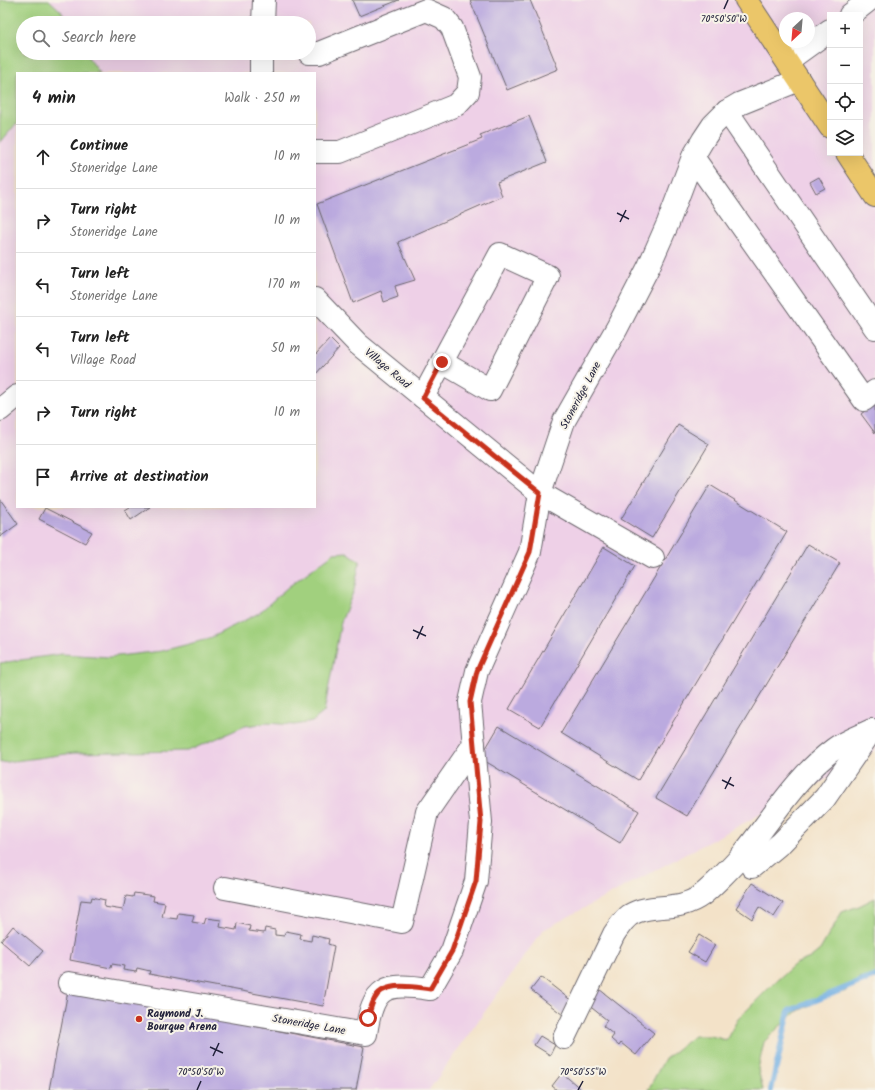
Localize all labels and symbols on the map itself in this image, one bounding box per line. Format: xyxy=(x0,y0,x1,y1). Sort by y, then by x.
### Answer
text: 70°50'50"W xyxy=(701,11,747,27)
north arrow xyxy=(779,12,815,48)
street label: Village Road xyxy=(360,344,415,394)
route end xyxy=(433,353,451,371)
street label: Stoneridge Lane xyxy=(556,358,606,432)
place label: Raymond J. Bourque Arena xyxy=(147,1005,217,1036)
route start xyxy=(359,1009,377,1027)
street label: Stoneridge Lane xyxy=(271,1010,347,1040)
marker: Raymond J. Bourque Arena xyxy=(134,1014,144,1024)
text: 70°50'50"W xyxy=(178,1064,224,1080)
text: 70°50'55"W xyxy=(560,1064,607,1080)

